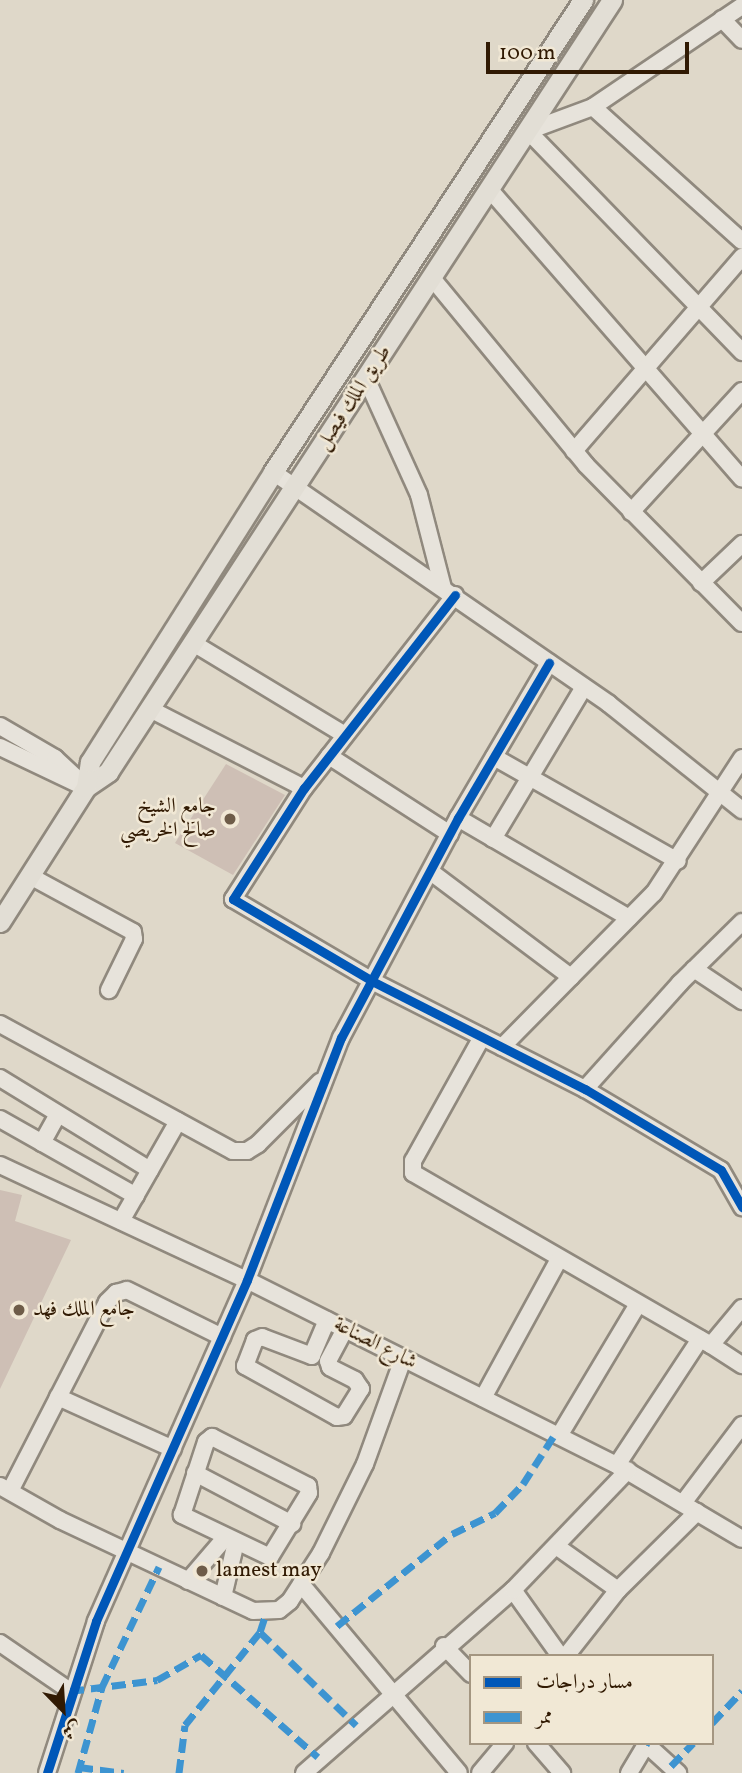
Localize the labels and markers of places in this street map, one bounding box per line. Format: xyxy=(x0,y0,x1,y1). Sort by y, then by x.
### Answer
place label: جامع الشيخ صالح الخريصي xyxy=(120,794,216,844)
marker: جامع الشيخ صالح الخريصي xyxy=(222,811,238,827)
place label: جامع الملك فهد xyxy=(33,1297,135,1323)
marker: جامع الملك فهد xyxy=(11,1302,27,1318)
place label: lamest may xyxy=(216,1558,322,1584)
marker: lamest may xyxy=(194,1563,210,1579)

